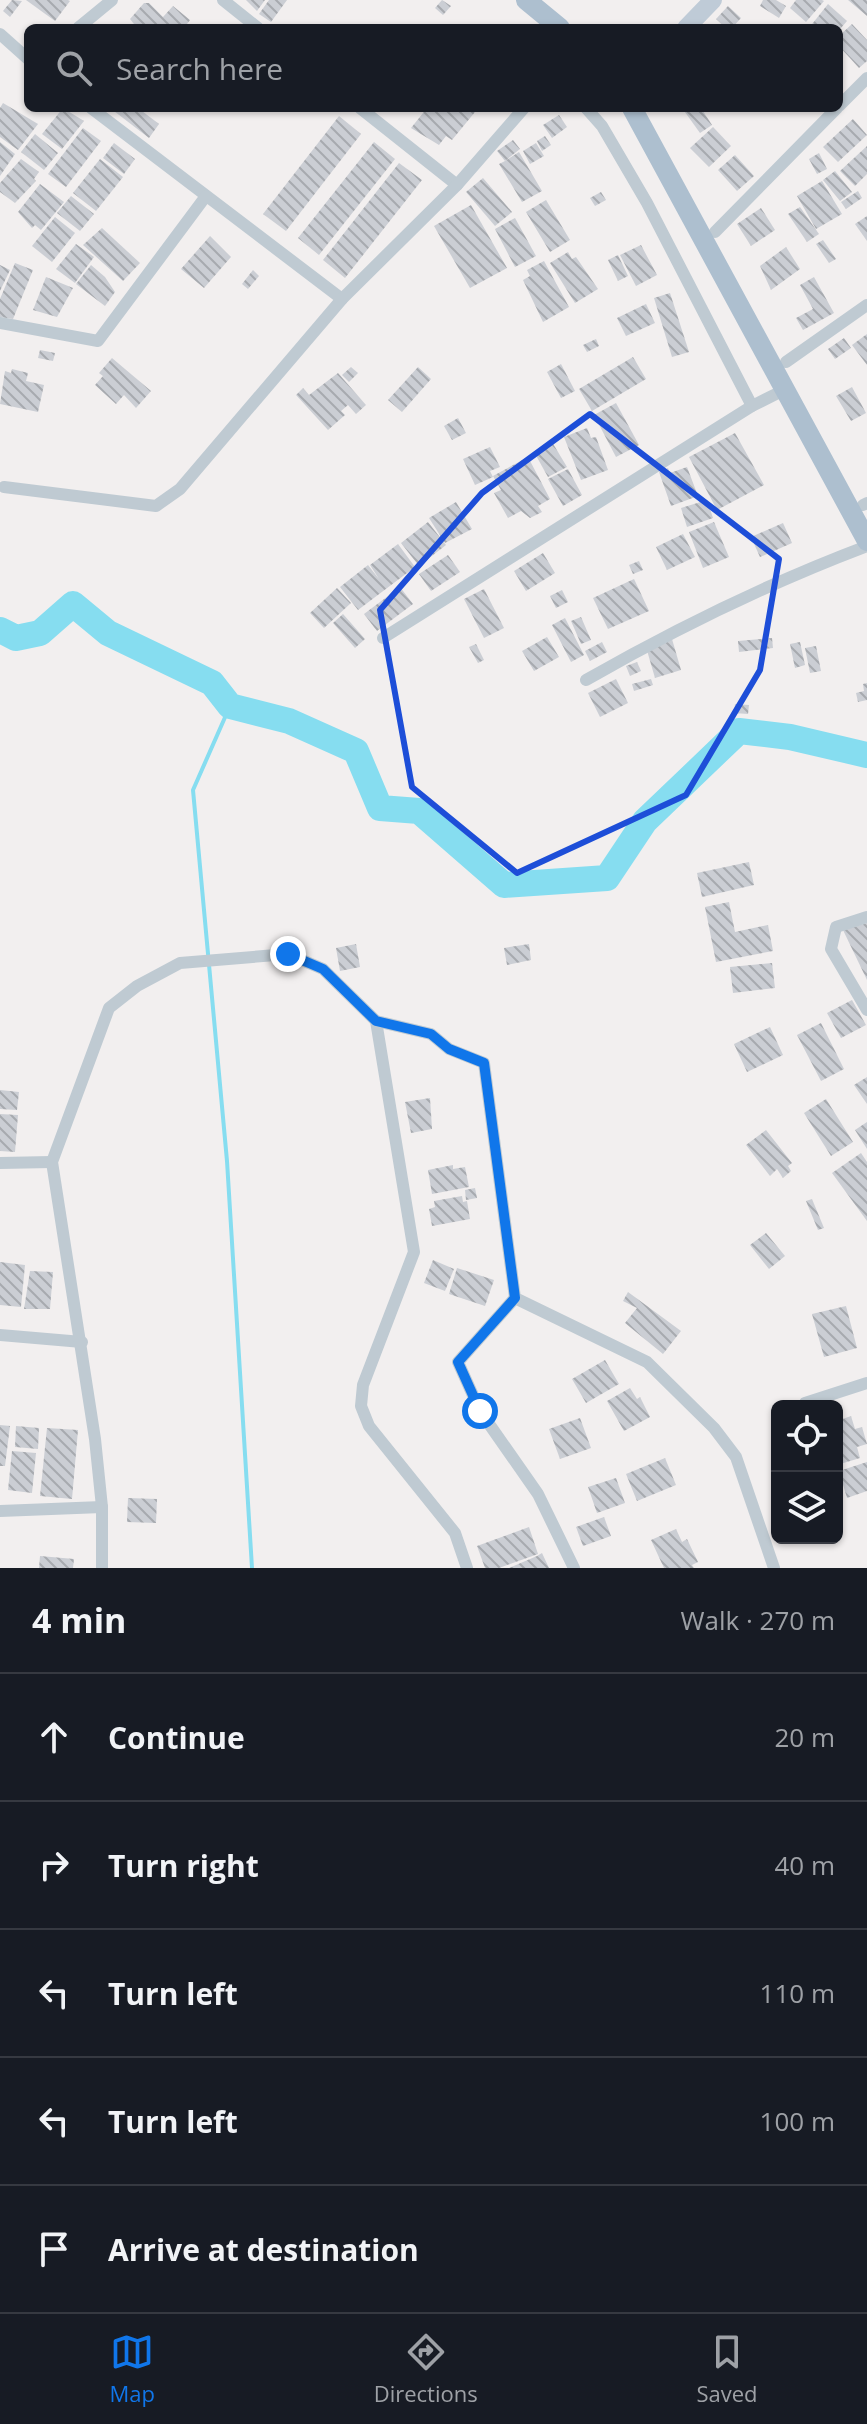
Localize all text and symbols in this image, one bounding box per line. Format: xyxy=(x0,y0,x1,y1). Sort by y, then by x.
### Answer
search box xyxy=(24,24,843,112)
icon: search xyxy=(52,46,96,90)
text: Search here xyxy=(116,48,283,89)
route end xyxy=(270,936,306,972)
route start xyxy=(462,1393,498,1429)
map controls xyxy=(771,1400,843,1544)
button: locate xyxy=(771,1400,843,1472)
button: layers xyxy=(771,1472,843,1544)
text: 4 min xyxy=(32,1597,126,1643)
text: Walk · 270 m xyxy=(681,1602,835,1638)
icon: ahead xyxy=(32,1715,76,1759)
text: Continue xyxy=(108,1717,245,1758)
text: 20 m xyxy=(774,1719,835,1755)
icon: right xyxy=(32,1843,76,1887)
text: Turn right xyxy=(108,1845,259,1886)
text: 40 m xyxy=(774,1847,835,1883)
icon: left xyxy=(32,1971,76,2015)
text: Turn left xyxy=(108,1973,238,2014)
text: 110 m xyxy=(760,1975,835,2011)
icon: left xyxy=(32,2099,76,2143)
text: Turn left xyxy=(108,2101,238,2142)
text: 100 m xyxy=(760,2103,835,2139)
icon: arrive xyxy=(32,2227,76,2271)
text: Arrive at destination xyxy=(108,2229,419,2270)
tab: Map xyxy=(109,2330,155,2408)
tab: Directions xyxy=(374,2330,478,2408)
tab: Saved xyxy=(696,2330,758,2408)

